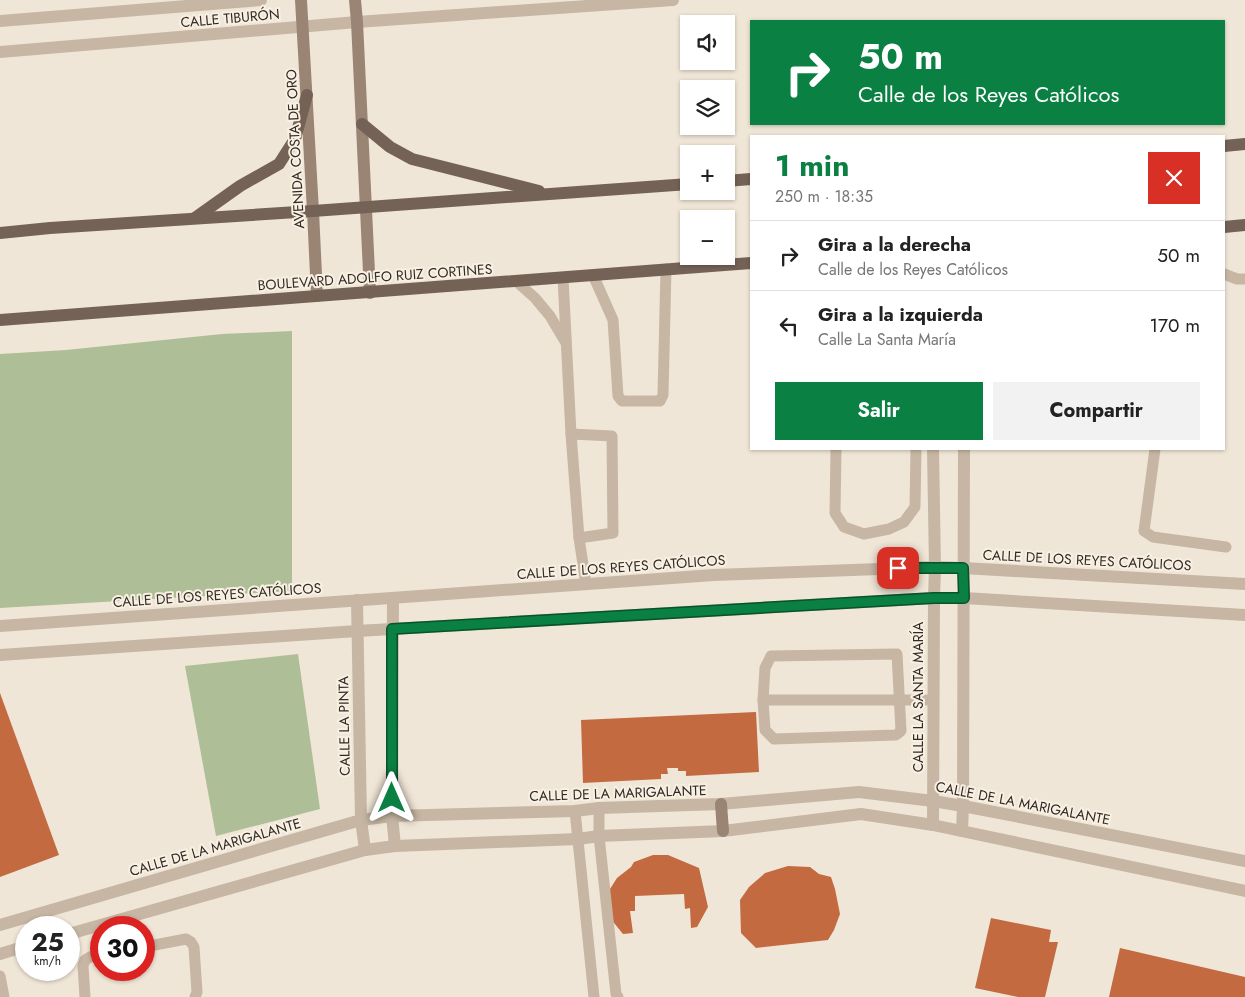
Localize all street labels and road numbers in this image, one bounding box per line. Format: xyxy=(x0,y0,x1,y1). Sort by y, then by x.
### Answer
street label: CALLE TIBURÓN xyxy=(180,4,280,32)
street label: AVENIDA COSTA DE ORO xyxy=(281,69,309,229)
street label: BOULEVARD ADOLFO RUIZ CORTINES xyxy=(257,259,493,295)
street label: CALLE DE LOS REYES CATÓLICOS xyxy=(982,545,1192,575)
street label: CALLE DE LOS REYES CATÓLICOS xyxy=(516,550,726,584)
street label: CALLE DE LOS REYES CATÓLICOS xyxy=(112,578,322,612)
street label: CALLE LA SANTA MARÍA xyxy=(908,621,928,772)
street label: CALLE LA PINTA xyxy=(333,675,355,776)
street label: CALLE DE LA MARIGALANTE xyxy=(934,776,1112,830)
street label: CALLE DE LA MARIGALANTE xyxy=(529,780,707,806)
street label: CALLE DE LA MARIGALANTE xyxy=(127,813,303,881)

